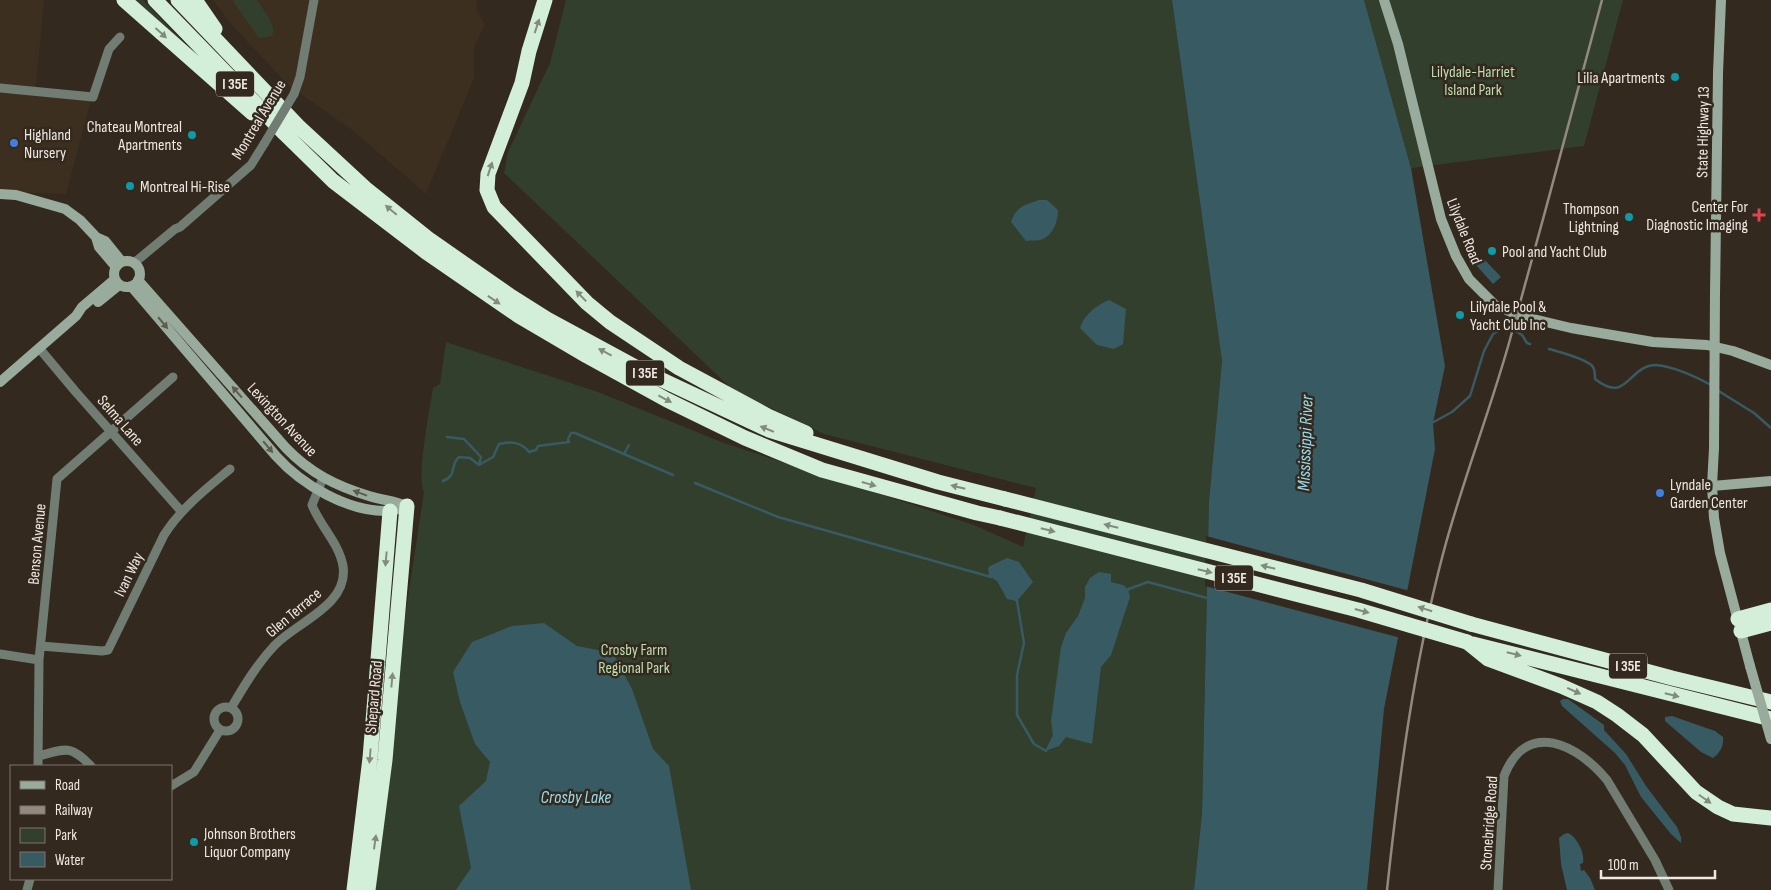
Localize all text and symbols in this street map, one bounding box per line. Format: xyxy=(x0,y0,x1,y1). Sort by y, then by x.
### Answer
one-way arrow xyxy=(534,18,542,33)
one-way arrow xyxy=(154,27,167,38)
park label: Lilydale-Harriet Island Park xyxy=(1431,63,1515,100)
place label: Lilia Apartments xyxy=(1577,69,1665,88)
marker: Lilia Apartments xyxy=(1669,71,1681,83)
road number: I 35E xyxy=(216,72,254,96)
street label: Montreal Avenue xyxy=(228,76,290,163)
street label: State Highway 13 xyxy=(1693,86,1714,178)
place label: Chateau Montreal Apartments xyxy=(87,118,182,155)
place label: Highland Nursery xyxy=(24,126,71,163)
marker: Chateau Montreal Apartments xyxy=(186,129,198,141)
marker: Highland Nursery xyxy=(8,137,20,149)
one-way arrow xyxy=(486,161,494,176)
place label: Montreal Hi-Rise xyxy=(140,178,230,197)
marker: Montreal Hi-Rise xyxy=(124,180,136,192)
street label: Lilydale Road xyxy=(1442,196,1485,267)
place label: Center For Diagnostic Imaging xyxy=(1646,198,1748,235)
place label: Thompson Lightning xyxy=(1563,200,1619,237)
one-way arrow xyxy=(386,204,398,216)
marker: Center For Diagnostic Imaging xyxy=(1752,208,1766,222)
marker: Thompson Lightning xyxy=(1623,211,1635,223)
place label: Pool and Yacht Club xyxy=(1502,243,1607,262)
marker: Pool and Yacht Club xyxy=(1486,245,1498,257)
one-way arrow xyxy=(575,290,587,302)
one-way arrow xyxy=(487,295,501,304)
place label: Lilydale Pool & Yacht Club Inc xyxy=(1470,298,1546,335)
marker: Lilydale Pool & Yacht Club Inc xyxy=(1454,309,1466,321)
one-way arrow xyxy=(157,317,169,329)
one-way arrow xyxy=(598,347,612,356)
road number: I 35E xyxy=(626,360,664,386)
street label: Lexington Avenue xyxy=(243,379,321,461)
one-way arrow xyxy=(231,386,243,398)
street label: Selma Lane xyxy=(93,392,147,450)
one-way arrow xyxy=(658,394,672,403)
water label: Mississippi River xyxy=(1293,394,1318,491)
one-way arrow xyxy=(760,425,775,432)
one-way arrow xyxy=(263,440,274,453)
place label: Lyndale Garden Center xyxy=(1670,476,1748,513)
one-way arrow xyxy=(861,480,876,488)
one-way arrow xyxy=(951,483,966,491)
marker: Lyndale Garden Center xyxy=(1654,487,1666,499)
one-way arrow xyxy=(352,489,367,497)
street label: Benson Avenue xyxy=(24,503,51,585)
one-way arrow xyxy=(1103,522,1118,530)
one-way arrow xyxy=(1040,526,1055,534)
street label: Ivan Way xyxy=(111,549,148,600)
one-way arrow xyxy=(382,552,390,568)
one-way arrow xyxy=(1260,562,1275,570)
road number: I 35E xyxy=(1215,566,1253,590)
one-way arrow xyxy=(1198,567,1213,575)
street label: Glen Terrace xyxy=(262,584,326,642)
one-way arrow xyxy=(1417,605,1432,613)
one-way arrow xyxy=(1355,607,1370,615)
park label: Crosby Farm Regional Park xyxy=(598,641,670,678)
one-way arrow xyxy=(1507,651,1522,659)
road number: I 35E xyxy=(1609,654,1647,678)
street label: Shepard Road xyxy=(362,660,387,734)
one-way arrow xyxy=(388,672,396,688)
one-way arrow xyxy=(1567,688,1581,696)
one-way arrow xyxy=(1664,691,1679,699)
one-way arrow xyxy=(366,748,374,764)
legend xyxy=(10,765,172,880)
street label: Stonebridge Road xyxy=(1477,775,1502,871)
text: Road xyxy=(55,776,80,795)
water label: Crosby Lake xyxy=(541,787,611,808)
one-way arrow xyxy=(1699,794,1712,804)
text: Railway xyxy=(55,801,93,820)
place label: Johnson Brothers Liquor Company xyxy=(203,825,296,862)
text: Park xyxy=(55,826,77,845)
one-way arrow xyxy=(371,833,379,849)
marker: Johnson Brothers Liquor Company xyxy=(188,836,200,848)
scale bar xyxy=(1601,848,1715,880)
text: Water xyxy=(55,851,86,870)
text: 100 m xyxy=(1608,856,1639,875)

